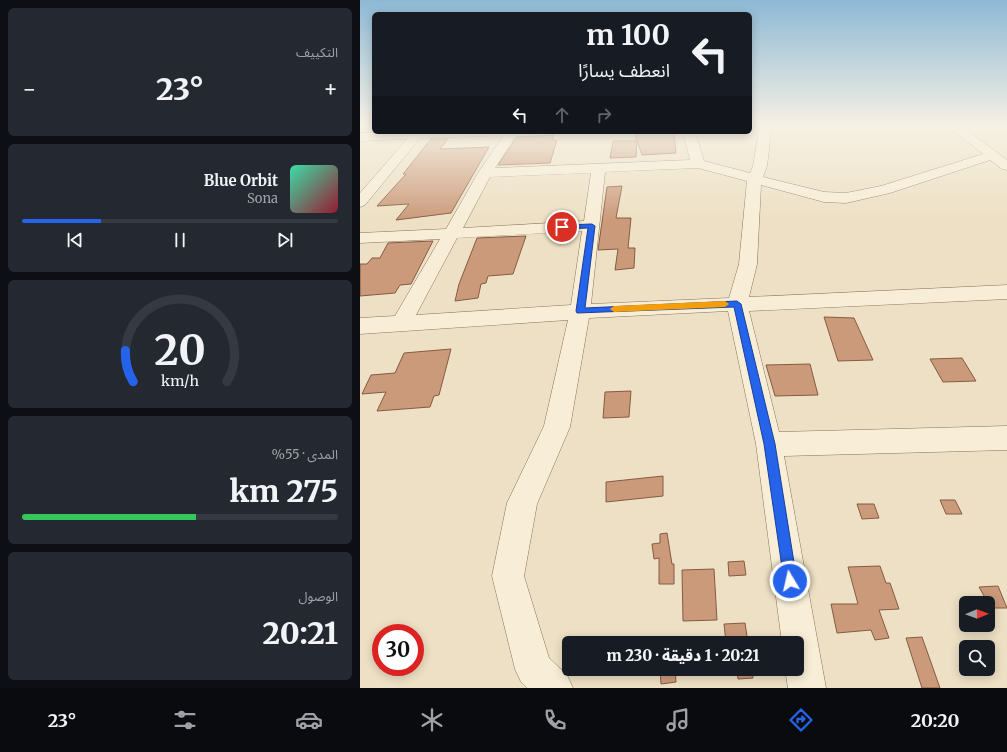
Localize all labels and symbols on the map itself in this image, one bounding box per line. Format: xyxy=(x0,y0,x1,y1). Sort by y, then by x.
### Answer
pin xyxy=(545,210,579,244)
position arrow xyxy=(769,560,811,602)
north arrow xyxy=(959,596,995,632)
speed limit sign: 30 xyxy=(372,624,424,676)

